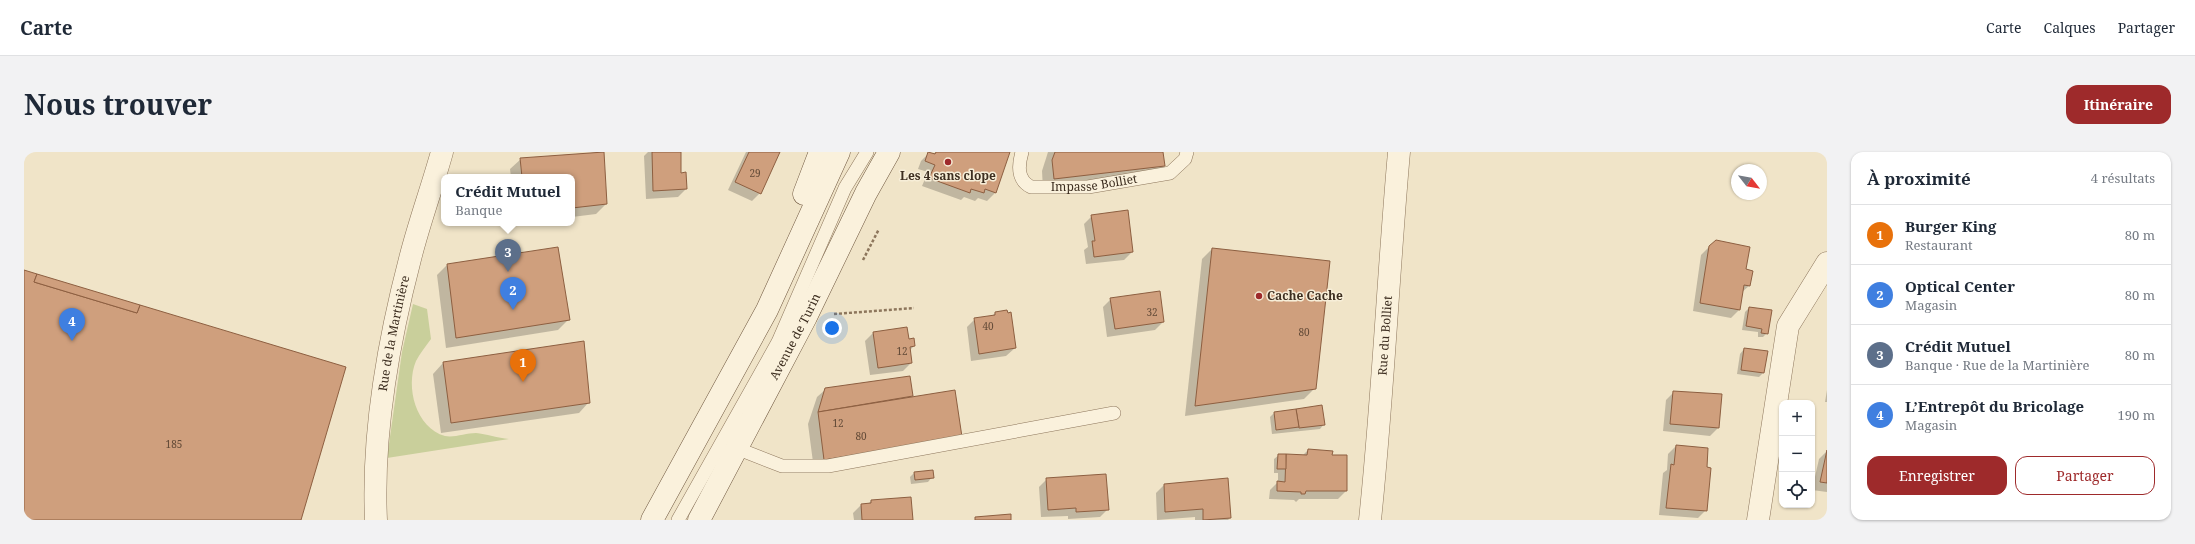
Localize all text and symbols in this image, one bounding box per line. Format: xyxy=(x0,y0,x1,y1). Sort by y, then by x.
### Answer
text: Carte xyxy=(20,15,73,41)
text: Carte xyxy=(1986,18,2022,37)
text: Calques xyxy=(2044,18,2096,37)
text: Partager xyxy=(2118,18,2175,37)
text: Nous trouver xyxy=(24,85,212,123)
button: Itinéraire xyxy=(2066,85,2171,124)
marker: Les 4 sans clope xyxy=(943,157,953,167)
north arrow xyxy=(1731,164,1767,200)
house number: 29 xyxy=(749,166,761,180)
place label: Les 4 sans clope xyxy=(900,167,996,184)
text: À proximité xyxy=(1867,167,1971,190)
text: 4 résultats xyxy=(2091,169,2155,187)
street label: Impasse Bolliet xyxy=(1051,170,1138,195)
popup xyxy=(441,174,575,226)
text: Crédit Mutuel xyxy=(455,181,561,201)
text: Banque xyxy=(455,201,503,219)
text: Burger King xyxy=(1905,216,1996,236)
text: 1 xyxy=(1876,226,1884,244)
text: 80 m xyxy=(2125,226,2155,244)
text: Restaurant xyxy=(1905,236,1973,254)
pin: 3 xyxy=(495,239,521,272)
street label: Rue de la Martinière xyxy=(374,274,413,392)
text: Optical Center xyxy=(1905,276,2015,296)
pin: 2 xyxy=(500,277,526,310)
text: 2 xyxy=(1876,286,1884,304)
text: 80 m xyxy=(2125,286,2155,304)
place label: Cache Cache xyxy=(1267,287,1343,304)
street label: Avenue de Turin xyxy=(765,290,824,383)
marker: Cache Cache xyxy=(1254,291,1264,301)
street label: Rue du Bolliet xyxy=(1373,295,1396,376)
text: Magasin xyxy=(1905,296,1957,314)
house number: 32 xyxy=(1146,305,1158,319)
pin: 4 xyxy=(59,308,85,341)
your location xyxy=(822,318,842,338)
house number: 40 xyxy=(982,319,994,333)
house number: 80 xyxy=(1298,325,1310,339)
text: Crédit Mutuel xyxy=(1905,336,2011,356)
house number: 12 xyxy=(896,344,908,358)
text: 3 xyxy=(1876,346,1884,364)
text: 80 m xyxy=(2125,346,2155,364)
pin: 1 xyxy=(510,349,536,382)
text: Banque · Rue de la Martinière xyxy=(1905,356,2090,374)
text: L’Entrepôt du Bricolage xyxy=(1905,396,2084,416)
map controls xyxy=(1779,400,1815,508)
button: + xyxy=(1779,400,1815,436)
text: 4 xyxy=(1876,406,1884,424)
text: 190 m xyxy=(2118,406,2155,424)
house number: 12 xyxy=(832,416,844,430)
text: Magasin xyxy=(1905,416,1957,434)
house number: 80 xyxy=(855,429,867,443)
button: − xyxy=(1779,436,1815,472)
house number: 185 xyxy=(166,437,182,451)
button: Enregistrer xyxy=(1867,456,2007,495)
button: Partager xyxy=(2015,456,2155,495)
button: locate xyxy=(1779,472,1815,508)

